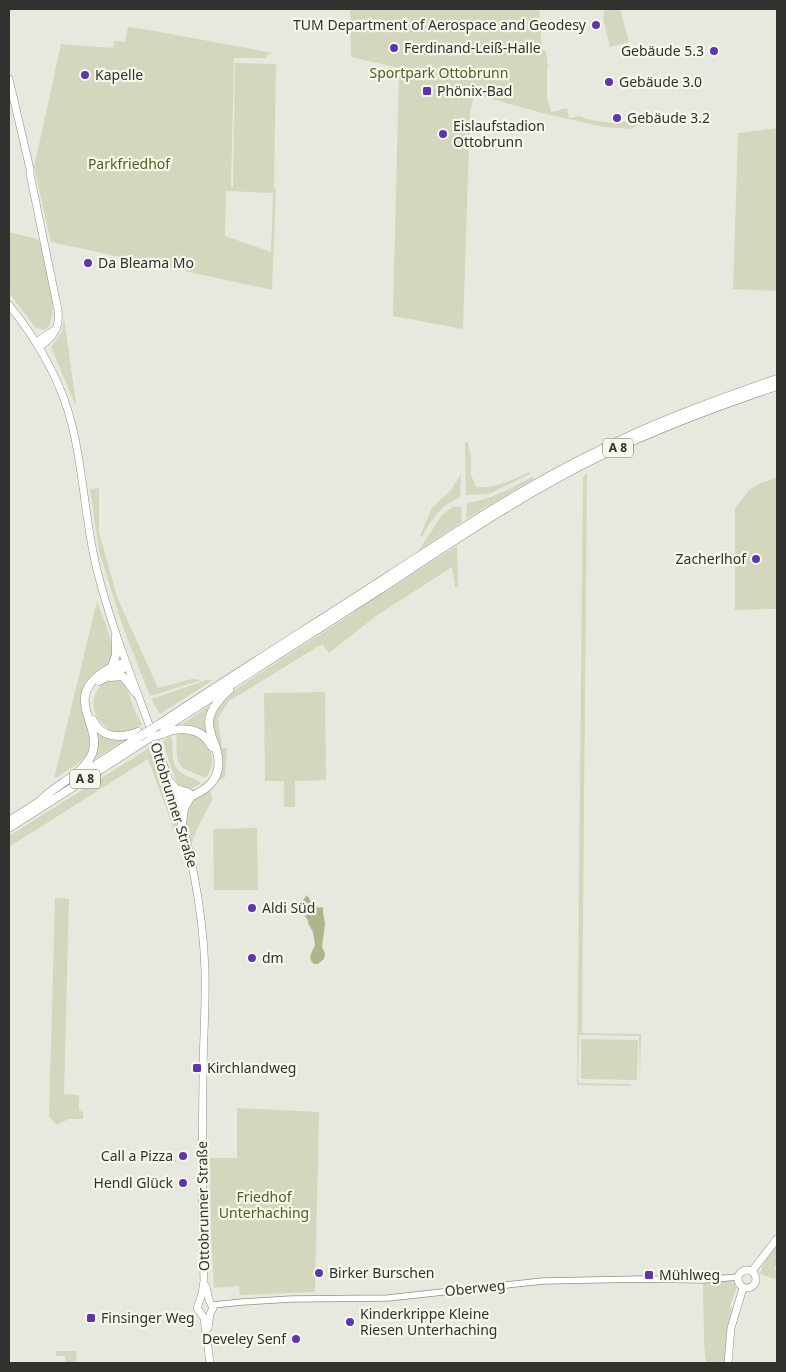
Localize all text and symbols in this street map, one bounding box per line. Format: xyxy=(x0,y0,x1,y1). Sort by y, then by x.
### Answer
place label: TUM Department of Aerospace and Geodesy xyxy=(293,15,587,34)
marker: TUM Department of Aerospace and Geodesy xyxy=(590,19,602,31)
place label: Ferdinand-Leiß-Halle xyxy=(404,38,541,57)
place label: Gebäude 5.3 xyxy=(621,41,704,60)
marker: Ferdinand-Leiß-Halle xyxy=(388,42,400,54)
marker: Gebäude 5.3 xyxy=(708,45,720,57)
park label: Sportpark Ottobrunn xyxy=(370,63,508,82)
place label: Kapelle xyxy=(95,65,143,84)
marker: Kapelle xyxy=(79,69,91,81)
place label: Gebäude 3.0 xyxy=(619,72,702,91)
marker: Gebäude 3.0 xyxy=(603,76,615,88)
place label: Phönix-Bad xyxy=(437,81,512,100)
marker: Phönix-Bad xyxy=(421,85,433,97)
place label: Gebäude 3.2 xyxy=(627,108,710,127)
marker: Gebäude 3.2 xyxy=(611,112,623,124)
place label: Eislaufstadion Ottobrunn xyxy=(453,116,545,151)
marker: Eislaufstadion Ottobrunn xyxy=(437,128,449,140)
park label: Parkfriedhof xyxy=(88,154,171,173)
place label: Da Bleama Mo xyxy=(98,253,194,272)
marker: Da Bleama Mo xyxy=(82,257,94,269)
road number: A 8 xyxy=(603,438,633,458)
place label: Zacherlhof xyxy=(676,549,747,568)
marker: Zacherlhof xyxy=(750,553,762,565)
street label: Ottobrunner Straße xyxy=(146,740,203,870)
road number: A 8 xyxy=(70,770,100,789)
place label: Aldi Süd xyxy=(262,898,315,917)
marker: Aldi Süd xyxy=(246,902,258,914)
place label: dm xyxy=(262,948,284,967)
marker: dm xyxy=(246,952,258,964)
place label: Kirchlandweg xyxy=(207,1058,296,1077)
marker: Kirchlandweg xyxy=(191,1062,203,1074)
street label: Ottobrunner Straße xyxy=(192,1141,213,1271)
place label: Call a Pizza xyxy=(101,1146,173,1165)
marker: Call a Pizza xyxy=(177,1150,189,1162)
place label: Hendl Glück xyxy=(94,1173,174,1192)
marker: Hendl Glück xyxy=(177,1177,189,1189)
park label: Friedhof Unterhaching xyxy=(219,1187,309,1222)
place label: Birker Burschen xyxy=(329,1263,434,1282)
place label: Mühlweg xyxy=(659,1265,720,1284)
marker: Birker Burschen xyxy=(313,1267,325,1279)
marker: Mühlweg xyxy=(643,1269,655,1281)
street label: Oberweg xyxy=(444,1275,506,1300)
place label: Kinderkrippe Kleine Riesen Unterhaching xyxy=(360,1304,497,1339)
place label: Finsinger Weg xyxy=(101,1308,195,1327)
marker: Finsinger Weg xyxy=(85,1312,97,1324)
marker: Kinderkrippe Kleine Riesen Unterhaching xyxy=(344,1316,356,1328)
place label: Develey Senf xyxy=(202,1329,287,1348)
marker: Develey Senf xyxy=(290,1333,302,1345)

